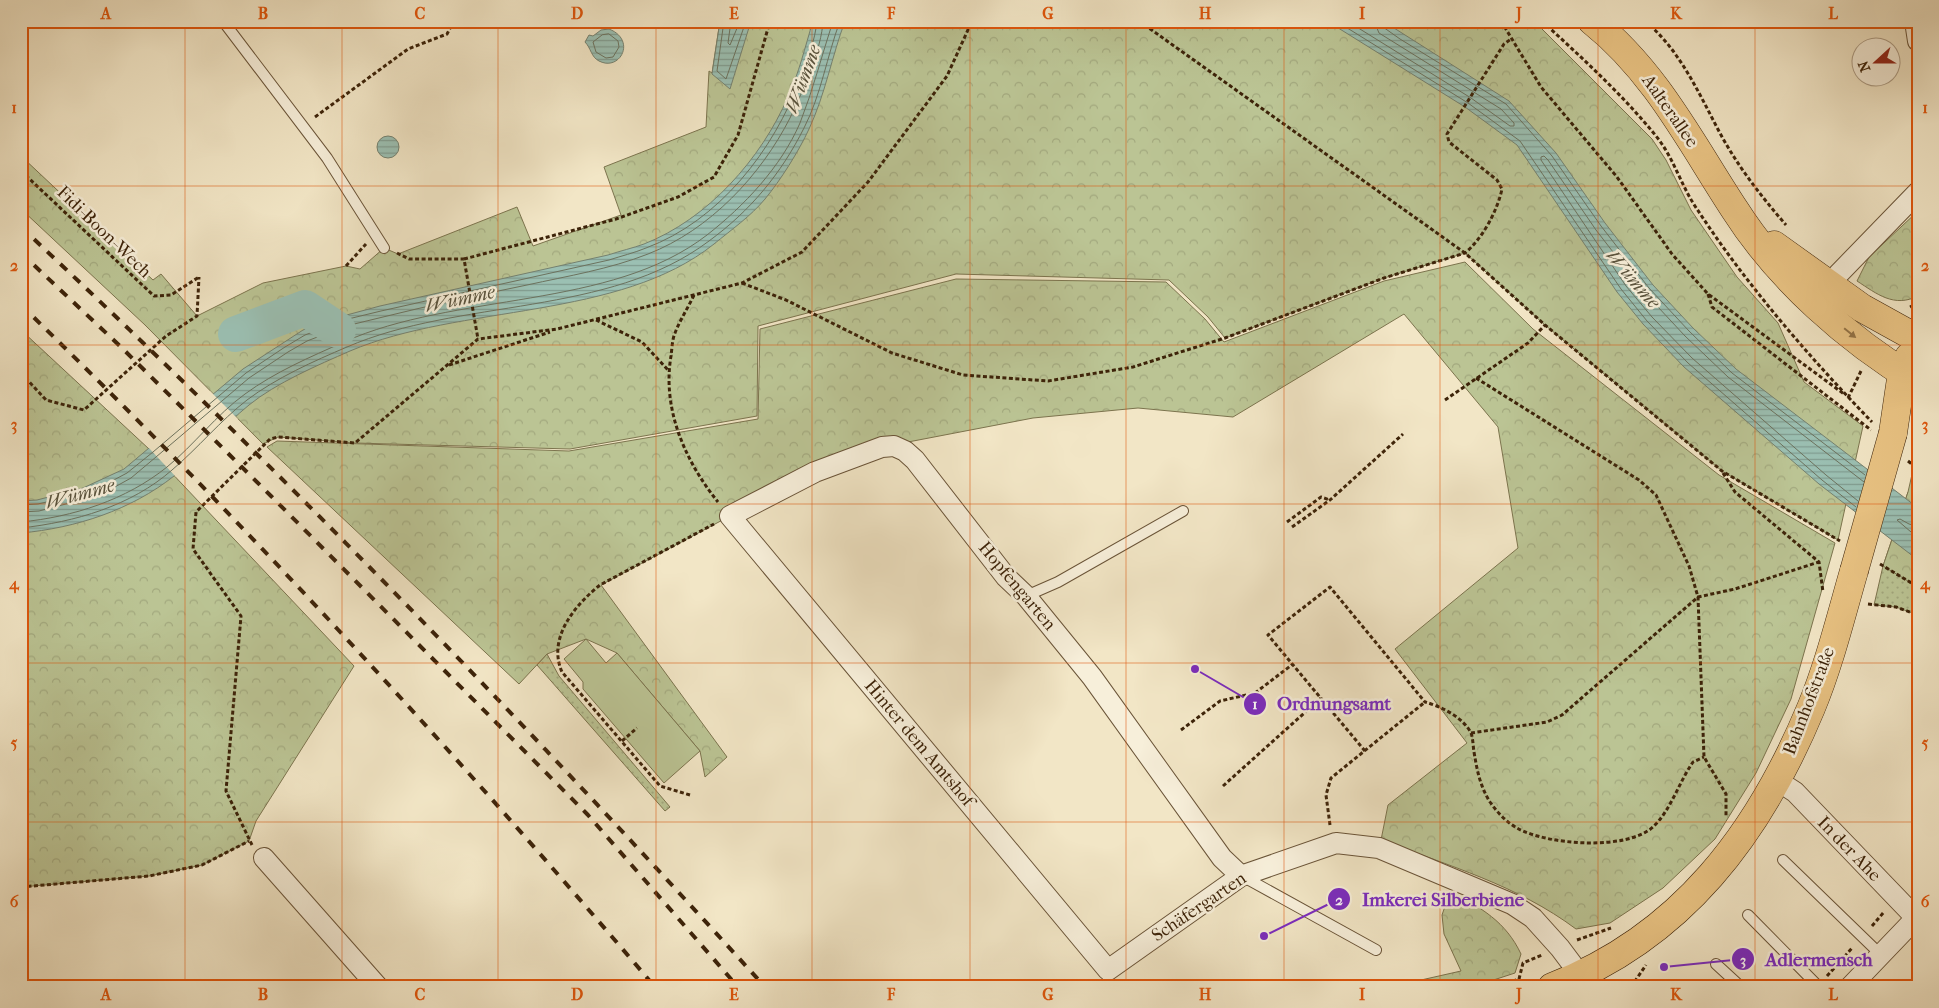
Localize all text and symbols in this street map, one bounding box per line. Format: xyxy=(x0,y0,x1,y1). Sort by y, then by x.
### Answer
text: A xyxy=(100,4,112,23)
text: B xyxy=(258,4,268,23)
text: C xyxy=(415,4,426,23)
text: D xyxy=(571,4,583,23)
text: E xyxy=(729,4,739,23)
text: F xyxy=(886,4,896,23)
text: G xyxy=(1042,4,1054,23)
text: H xyxy=(1199,4,1212,23)
text: I xyxy=(1359,4,1366,23)
text: J xyxy=(1514,4,1522,24)
text: K xyxy=(1670,4,1683,23)
text: L xyxy=(1828,4,1838,23)
north arrow xyxy=(1852,38,1902,88)
water label: Wümme xyxy=(781,41,826,116)
text: N xyxy=(1854,58,1874,74)
street label: Aalterallee xyxy=(1637,70,1703,151)
text: 1 xyxy=(11,98,17,117)
text: 1 xyxy=(1922,98,1928,117)
street label: Fidi-Boon-Wech xyxy=(52,182,156,282)
water label: Wümme xyxy=(1602,245,1665,314)
text: 2 xyxy=(10,256,18,275)
text: 2 xyxy=(1921,256,1929,275)
water label: Wümme xyxy=(423,281,498,317)
one-way arrow xyxy=(1843,327,1856,338)
text: 3 xyxy=(11,415,17,435)
text: 3 xyxy=(1922,415,1928,435)
water label: Wümme xyxy=(43,474,118,514)
street label: Hopfengarten xyxy=(974,537,1061,635)
text: 4 xyxy=(8,574,20,594)
text: 4 xyxy=(1919,574,1931,594)
street label: Bahnhofstraße xyxy=(1779,644,1839,758)
street label: Hinter dem Amtshof xyxy=(860,675,981,814)
callout: Ordnungsamt xyxy=(1242,687,1402,721)
text: Ordnungsamt xyxy=(1277,693,1391,715)
text: 1 xyxy=(1252,695,1258,713)
text: 5 xyxy=(11,733,18,752)
text: 5 xyxy=(1922,733,1929,752)
street label: In der Ahe xyxy=(1813,812,1885,886)
street label: Schäfergarten xyxy=(1148,867,1251,946)
callout: Imkerei Silberbiene xyxy=(1327,882,1534,916)
text: Imkerei Silberbiene xyxy=(1362,889,1525,911)
text: 2 xyxy=(1335,891,1343,909)
text: 6 xyxy=(10,892,19,911)
text: 6 xyxy=(1921,892,1930,911)
callout: Adlermensch xyxy=(1731,942,1883,976)
text: Adlermensch xyxy=(1764,949,1873,971)
text: 3 xyxy=(1740,951,1746,969)
text: A xyxy=(100,985,112,1004)
text: B xyxy=(258,985,268,1004)
text: C xyxy=(415,985,426,1004)
text: D xyxy=(571,985,583,1004)
text: E xyxy=(729,985,739,1004)
text: F xyxy=(886,985,896,1004)
text: G xyxy=(1042,985,1054,1004)
text: H xyxy=(1199,985,1212,1004)
text: I xyxy=(1359,985,1366,1004)
text: J xyxy=(1514,985,1522,1005)
text: K xyxy=(1670,985,1683,1004)
text: L xyxy=(1828,985,1838,1004)

